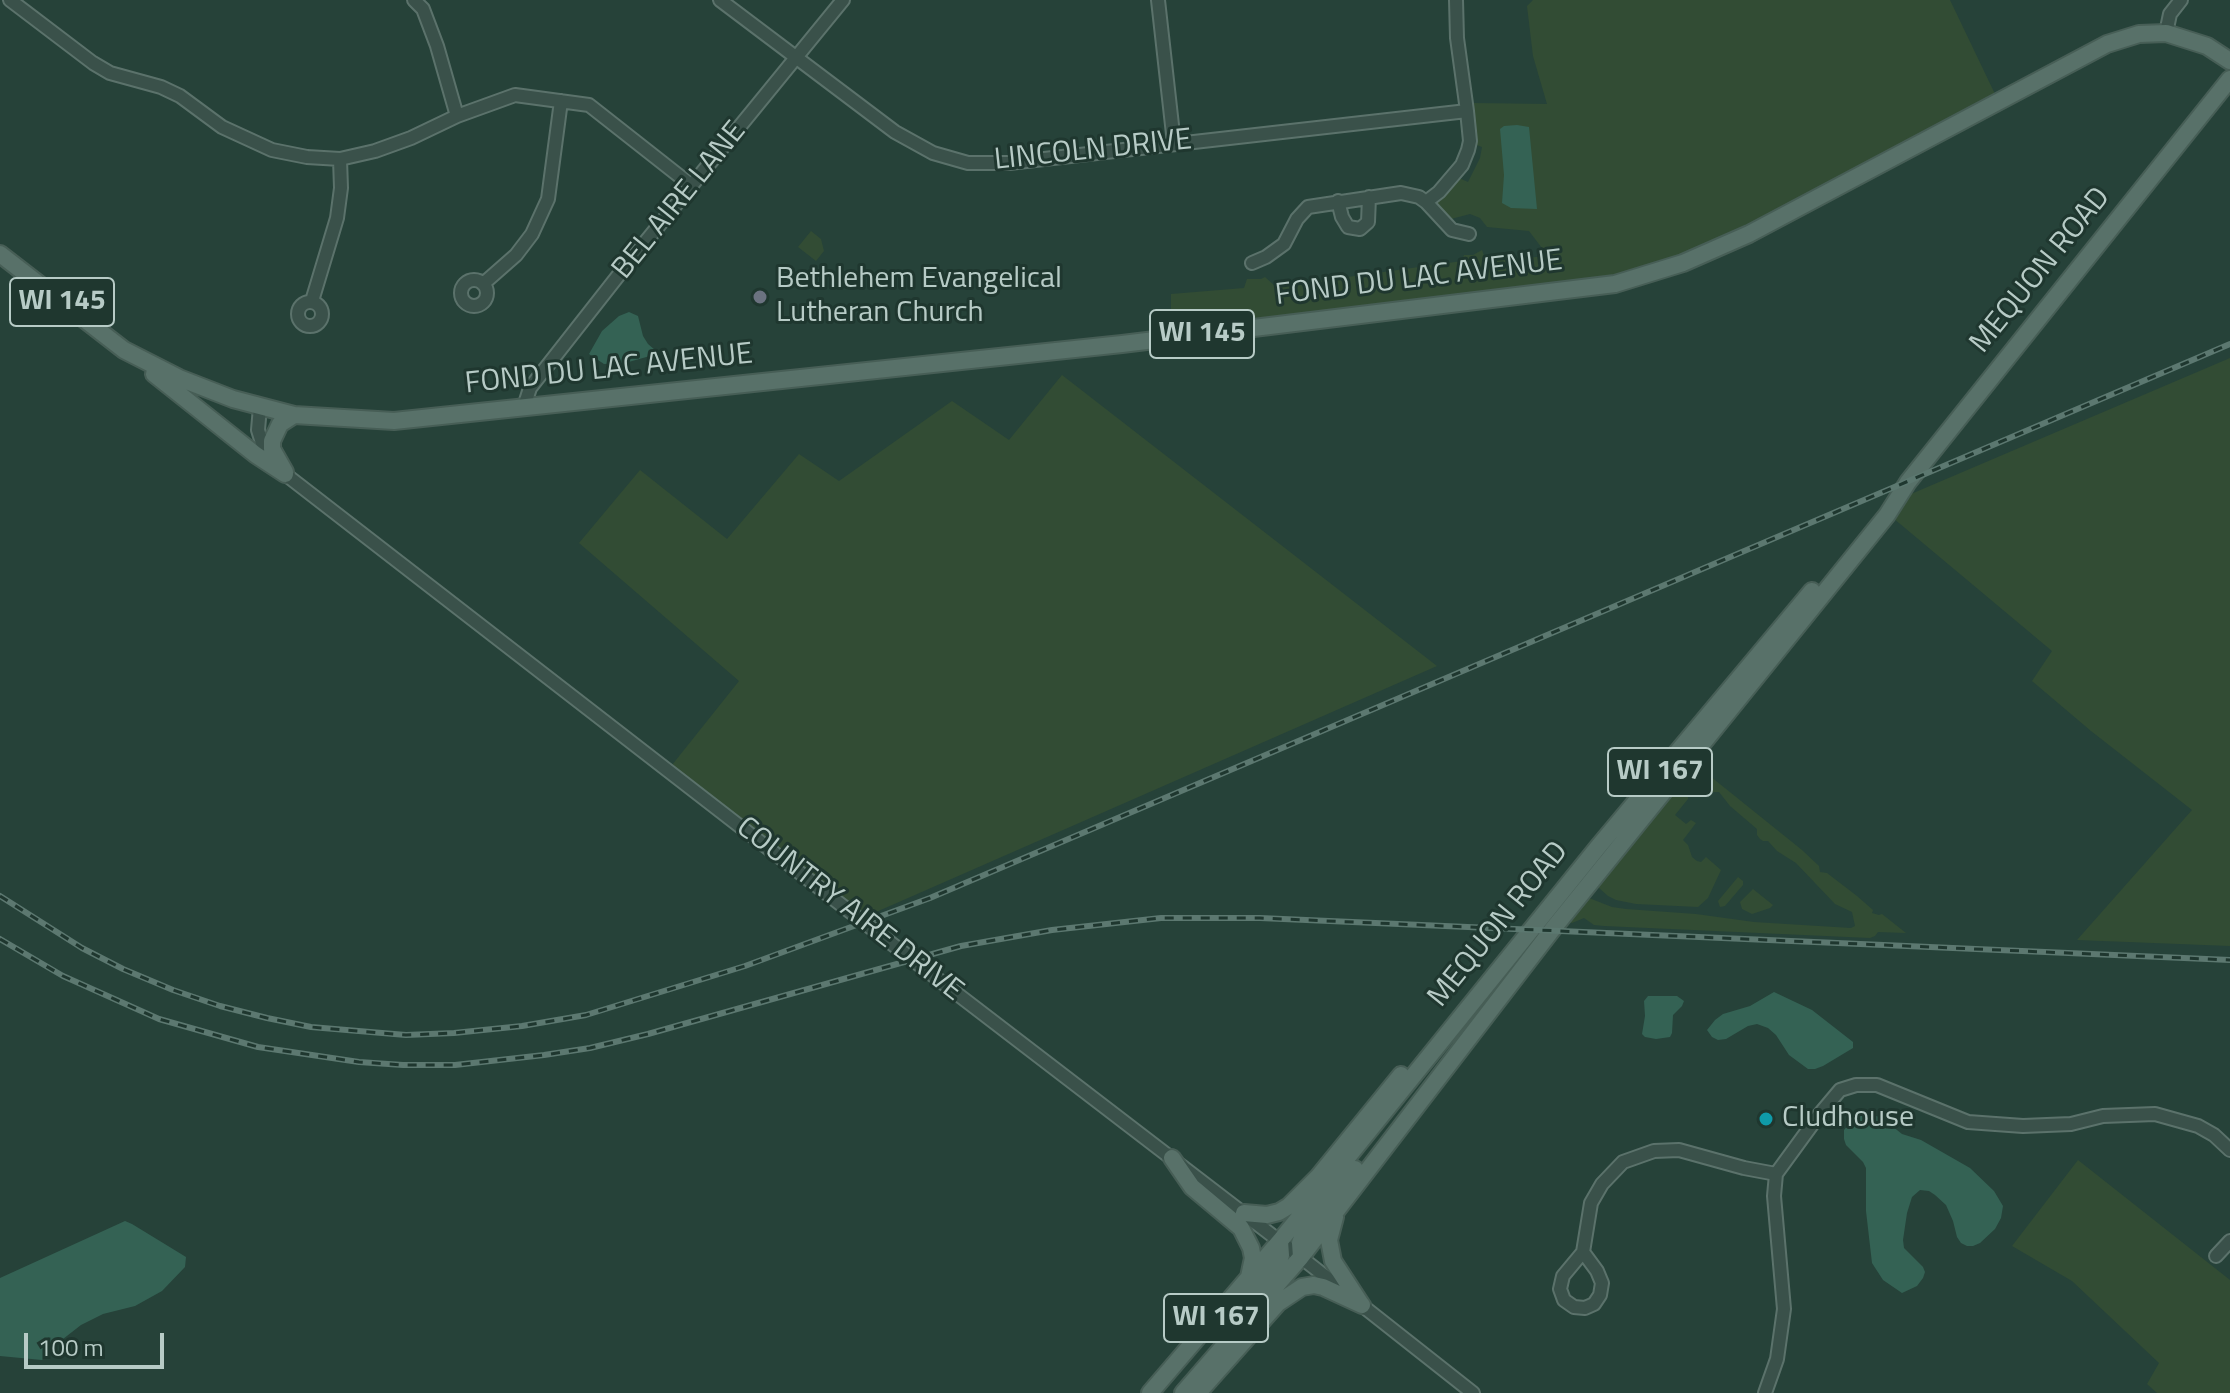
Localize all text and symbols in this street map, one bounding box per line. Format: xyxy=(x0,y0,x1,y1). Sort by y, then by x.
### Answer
street label: BEL AIRE LANE xyxy=(606,115,754,287)
street label: LINCOLN DRIVE xyxy=(992,123,1194,179)
street label: MEQUON ROAD xyxy=(1963,181,2119,361)
street label: FOND DU LAC AVENUE xyxy=(1273,244,1565,314)
place label: Bethlehem Evangelical Lutheran Church xyxy=(776,262,1062,332)
road number: WI 145 xyxy=(10,278,114,326)
marker: Bethlehem Evangelical Lutheran Church xyxy=(751,288,769,306)
road number: WI 145 xyxy=(1150,310,1254,358)
street label: FOND DU LAC AVENUE xyxy=(463,337,755,403)
road number: WI 167 xyxy=(1608,748,1712,796)
street label: COUNTRY AIRE DRIVE xyxy=(728,810,970,1010)
street label: MEQUON ROAD xyxy=(1421,835,1577,1015)
place label: Cludhouse xyxy=(1782,1101,1914,1137)
marker: Cludhouse xyxy=(1757,1110,1775,1128)
road number: WI 167 xyxy=(1164,1294,1268,1342)
scale bar xyxy=(28,1317,168,1367)
text: 100 m xyxy=(38,1329,104,1365)

